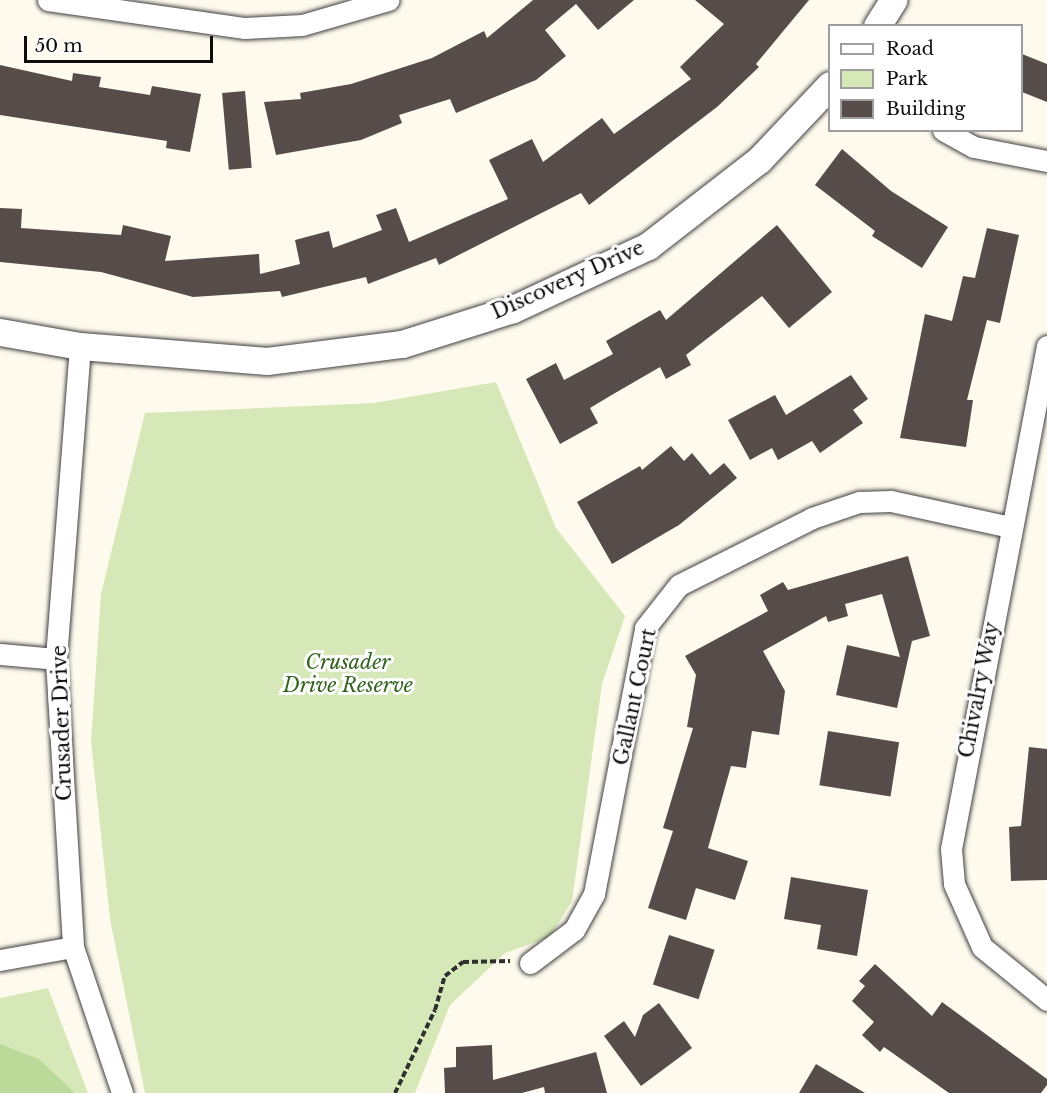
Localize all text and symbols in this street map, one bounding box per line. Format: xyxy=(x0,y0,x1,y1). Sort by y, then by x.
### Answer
scale bar xyxy=(27,24,216,62)
legend xyxy=(828,24,1023,132)
text: 50 m xyxy=(35,35,83,57)
text: Road xyxy=(886,38,934,60)
text: Park xyxy=(886,68,928,90)
text: Building xyxy=(886,98,965,120)
street label: Discovery Drive xyxy=(488,235,648,325)
street label: Chivalry Way xyxy=(954,619,1004,761)
street label: Gallant Court xyxy=(609,626,661,768)
street label: Crusader Drive xyxy=(47,644,77,802)
park label: Crusader Drive Reserve xyxy=(283,651,413,698)

